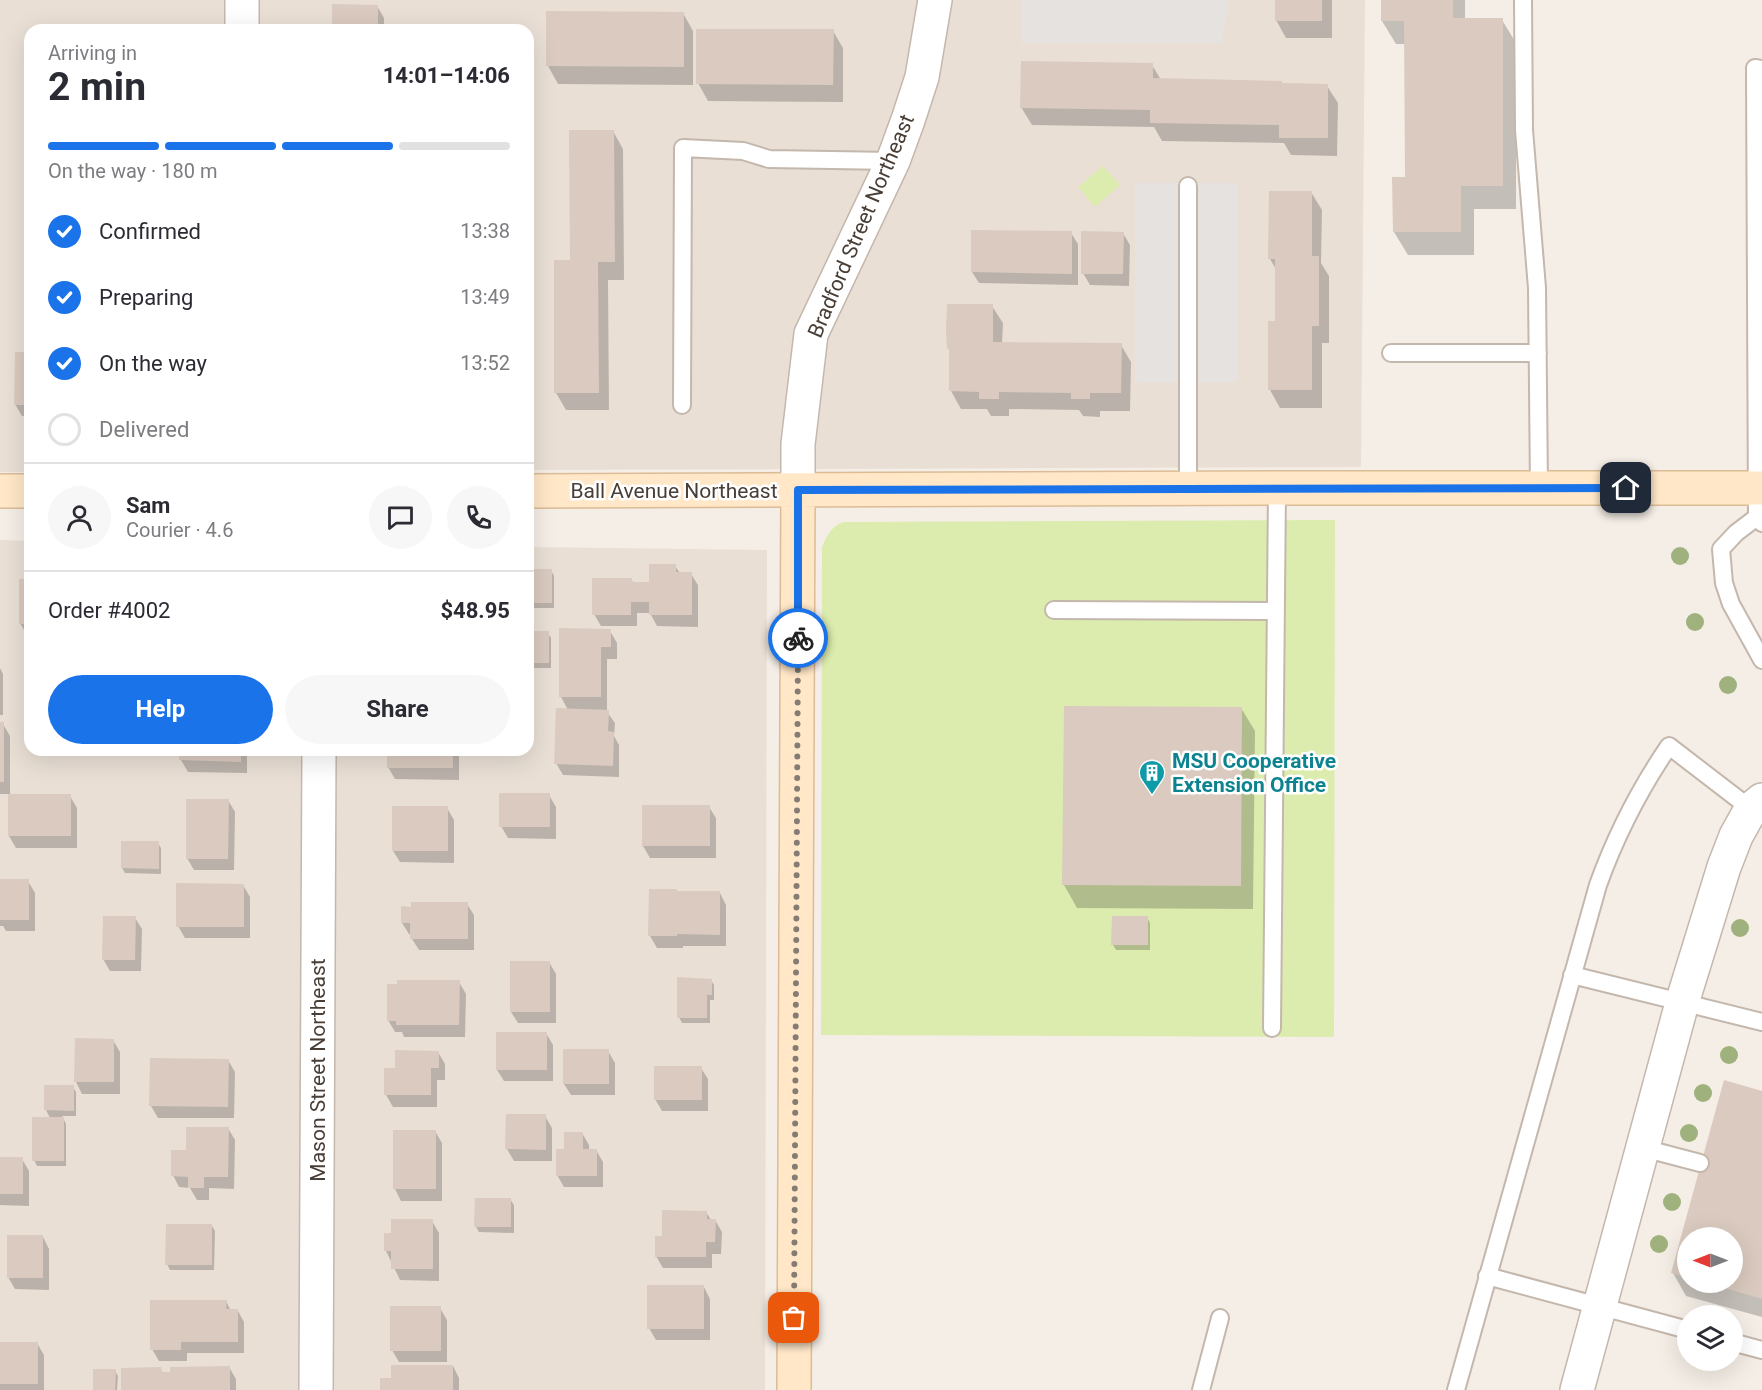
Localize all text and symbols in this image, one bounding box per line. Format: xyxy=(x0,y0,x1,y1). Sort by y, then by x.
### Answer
text: Arriving in xyxy=(48,41,137,65)
text: 14:01–14:06 xyxy=(383,63,510,88)
text: 2 min xyxy=(48,64,146,110)
street label: Bradford Street Northeast xyxy=(803,111,919,341)
text: On the way · 180 m xyxy=(48,159,217,183)
icon: check xyxy=(48,215,81,248)
text: Confirmed xyxy=(99,219,201,244)
text: 13:38 xyxy=(460,219,510,243)
icon: check xyxy=(48,281,81,314)
text: Preparing xyxy=(99,285,193,310)
text: 13:49 xyxy=(460,285,510,309)
icon: check xyxy=(48,347,81,380)
text: On the way xyxy=(99,351,207,376)
text: 13:52 xyxy=(460,351,510,375)
text: Delivered xyxy=(99,417,189,442)
pin xyxy=(1600,462,1651,513)
icon: home xyxy=(1609,471,1642,504)
street label: Ball Avenue Northeast xyxy=(570,479,778,503)
button: person xyxy=(48,486,111,549)
button: chat xyxy=(369,486,432,549)
button: phone xyxy=(447,486,510,549)
text: Sam xyxy=(126,493,170,518)
text: Courier · 4.6 xyxy=(126,518,233,542)
text: Order #4002 xyxy=(48,598,170,623)
text: $48.95 xyxy=(441,598,510,623)
courier xyxy=(768,608,828,668)
icon: bike xyxy=(782,622,815,655)
button: Help xyxy=(48,675,273,744)
button: Share xyxy=(285,675,510,744)
place label: MSU Cooperative Extension Office xyxy=(1172,749,1336,797)
building icon: MSU Cooperative Extension Office xyxy=(1137,758,1167,796)
street label: Mason Street Northeast xyxy=(306,958,330,1182)
north arrow xyxy=(1677,1227,1743,1293)
map controls xyxy=(1677,1227,1743,1371)
pin xyxy=(768,1292,819,1343)
icon: bag xyxy=(777,1301,810,1334)
button: layers xyxy=(1677,1305,1743,1371)

